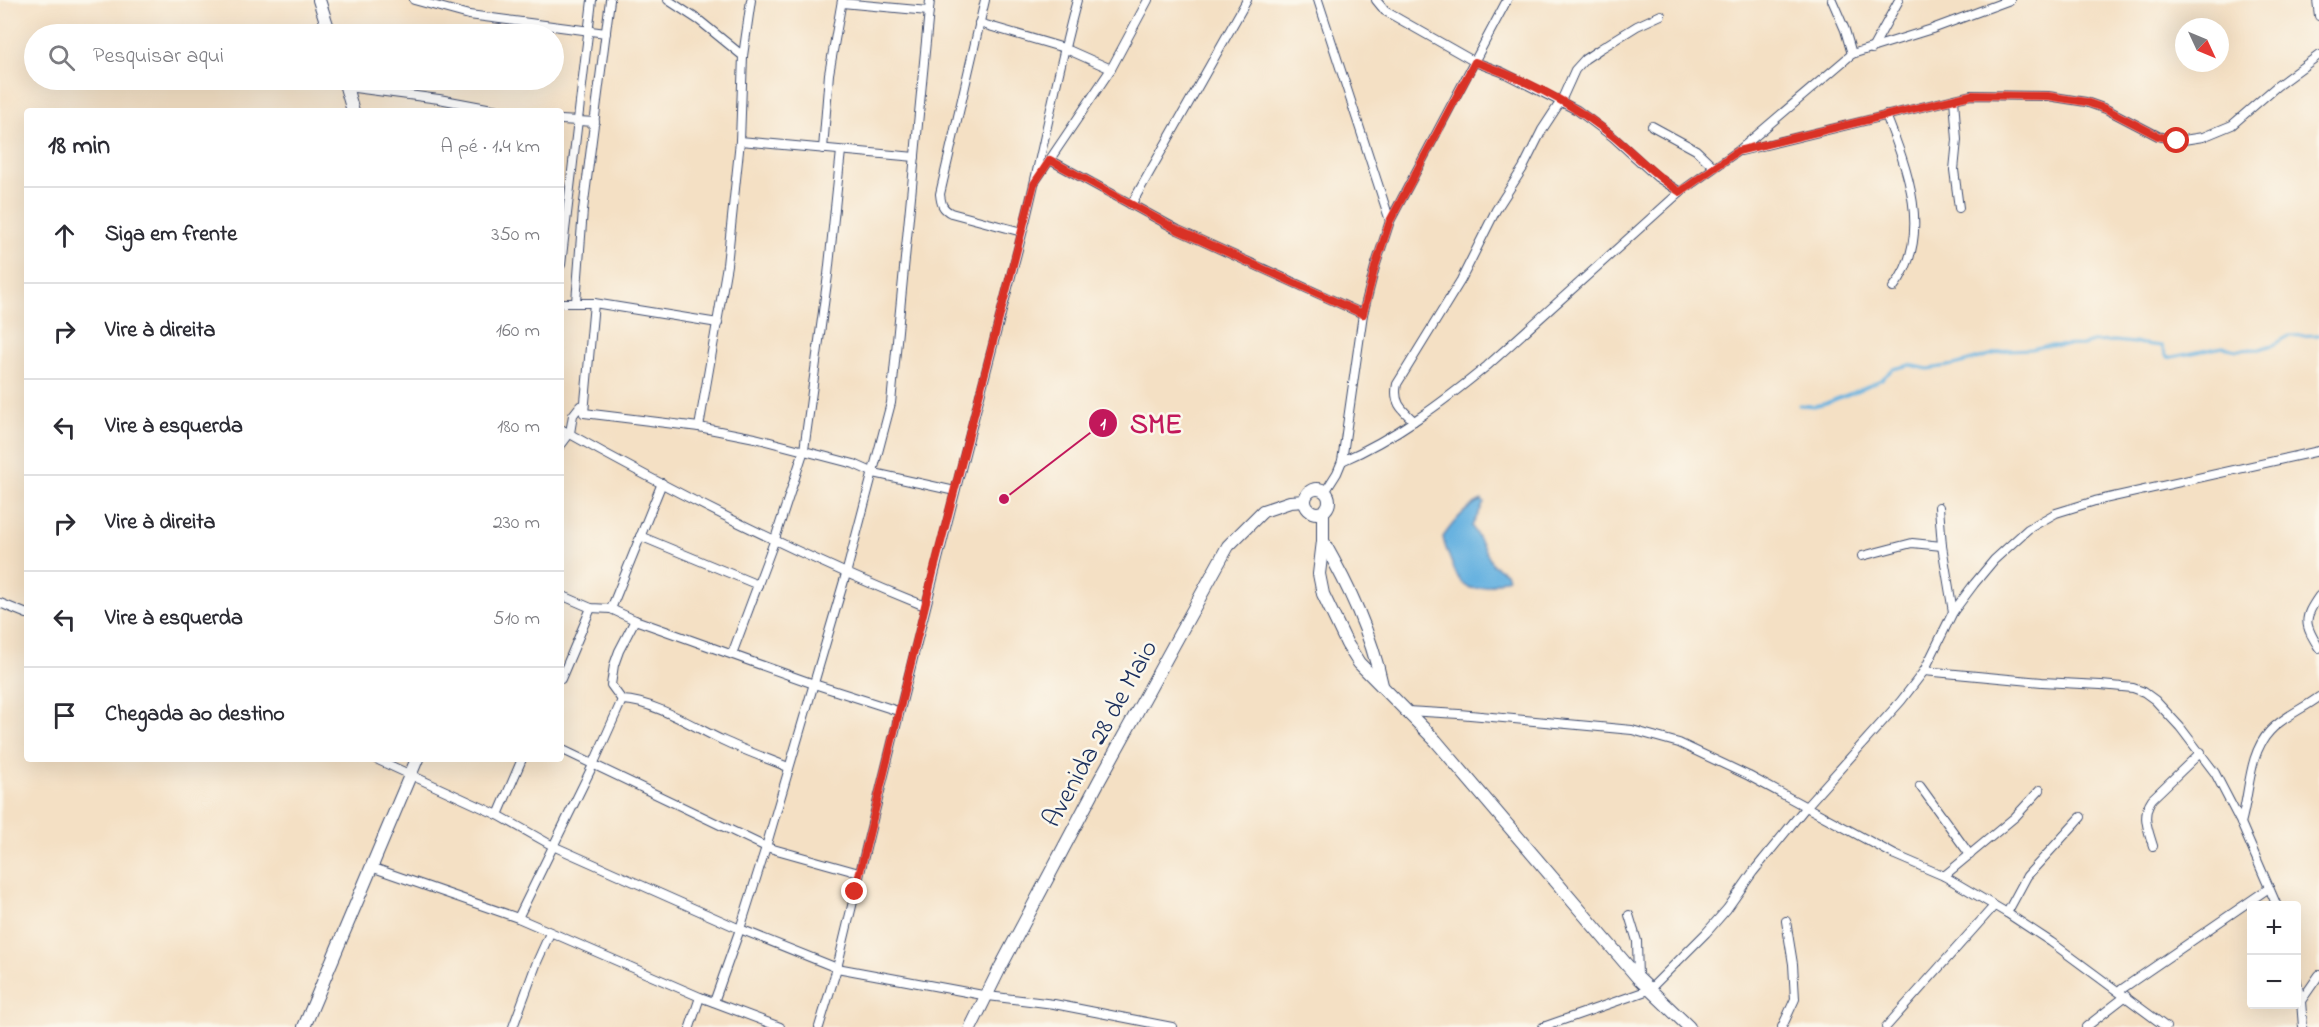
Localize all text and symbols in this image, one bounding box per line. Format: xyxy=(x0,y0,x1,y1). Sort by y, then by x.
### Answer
north arrow xyxy=(2175,18,2229,72)
search box xyxy=(24,24,564,90)
icon: search xyxy=(45,41,78,74)
text: Pesquisar aqui xyxy=(93,41,224,73)
route start xyxy=(2163,127,2189,153)
text: 18 min xyxy=(48,128,110,166)
text: A pé · 1.4 km xyxy=(441,133,540,162)
icon: ahead xyxy=(48,219,81,252)
text: Siga em frente xyxy=(105,219,237,251)
text: 350 m xyxy=(491,221,540,250)
icon: right xyxy=(48,315,81,348)
text: Vire à direita xyxy=(105,315,215,347)
text: 160 m xyxy=(496,317,540,346)
callout: SME xyxy=(1088,400,1194,446)
text: SME xyxy=(1130,406,1182,447)
icon: left xyxy=(48,411,81,444)
text: Vire à esquerda xyxy=(105,411,243,443)
text: 1 xyxy=(1100,412,1106,438)
text: 180 m xyxy=(497,413,540,442)
icon: right xyxy=(48,507,81,540)
text: Vire à direita xyxy=(105,507,215,539)
text: 230 m xyxy=(493,509,540,538)
icon: left xyxy=(48,603,81,636)
text: Vire à esquerda xyxy=(105,603,243,635)
text: 510 m xyxy=(493,605,540,634)
street label: Avenida 28 de Maio xyxy=(1034,633,1169,835)
icon: arrive xyxy=(48,699,81,732)
text: Chegada ao destino xyxy=(105,699,285,731)
route end xyxy=(841,878,867,904)
map controls xyxy=(2247,901,2301,1009)
button: + xyxy=(2247,901,2301,955)
button: − xyxy=(2247,955,2301,1009)

